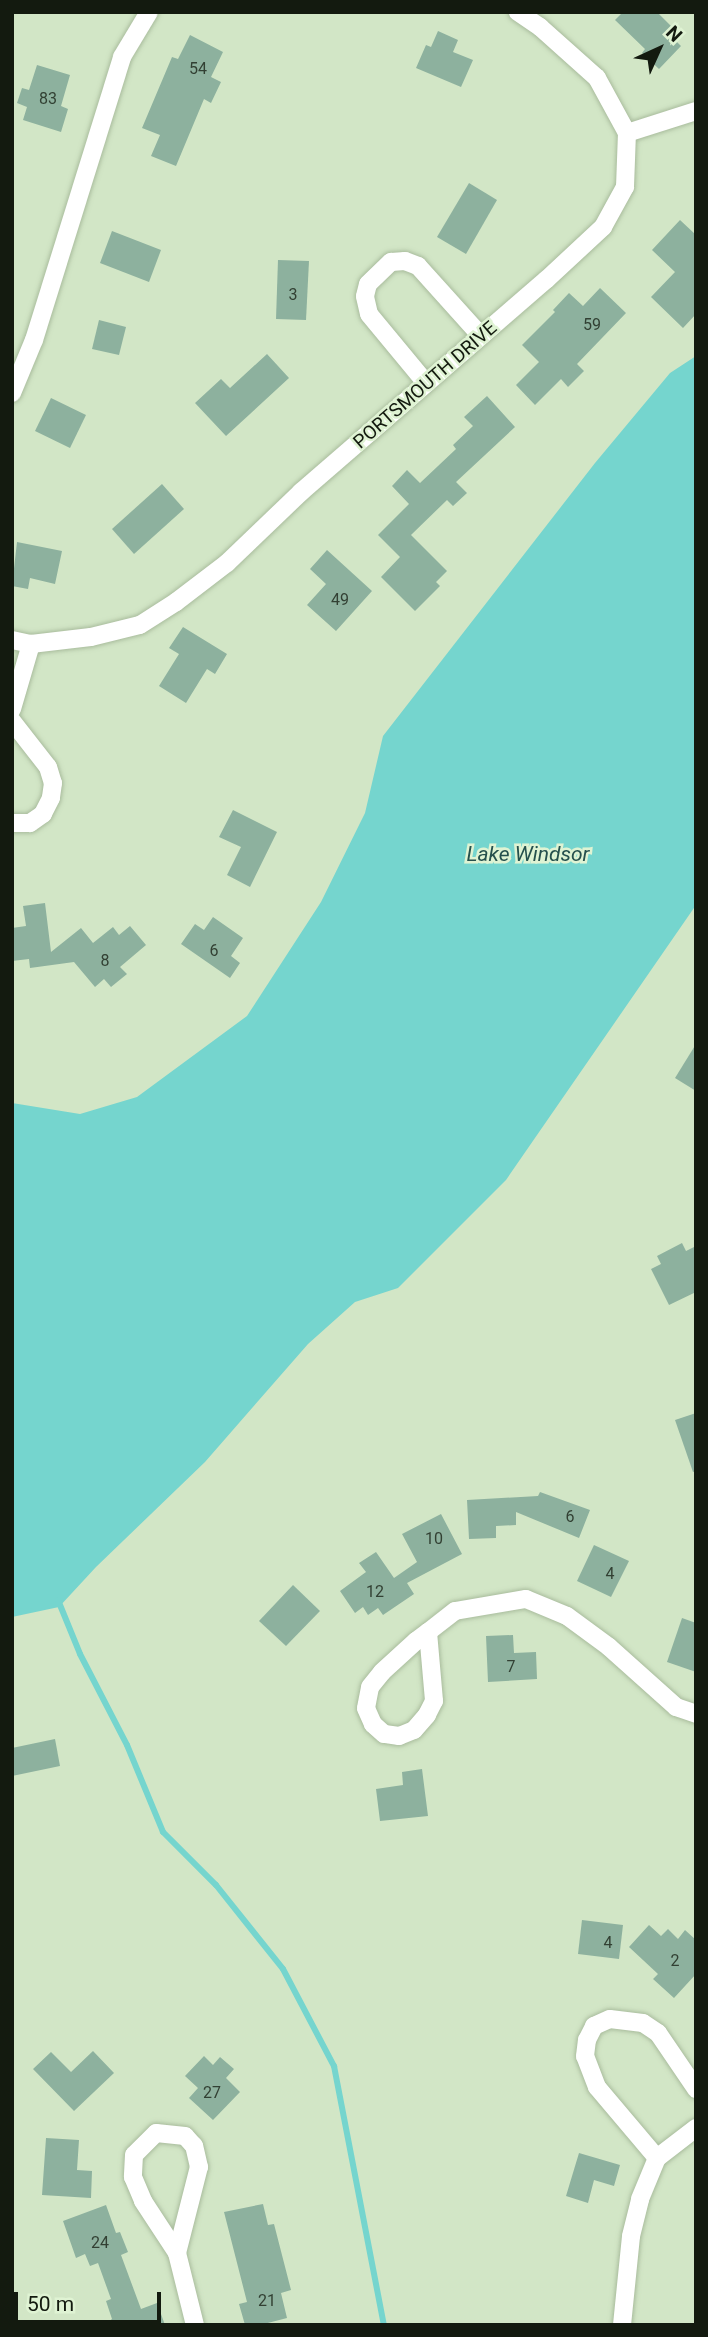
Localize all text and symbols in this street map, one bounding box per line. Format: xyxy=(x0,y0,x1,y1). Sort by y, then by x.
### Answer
north arrow xyxy=(624,14,694,84)
text: N xyxy=(661,21,687,47)
house number: 54 xyxy=(189,59,207,79)
house number: 83 xyxy=(39,89,57,109)
house number: 3 xyxy=(289,285,297,305)
house number: 59 xyxy=(583,315,601,335)
street label: PORTSMOUTH DRIVE xyxy=(349,317,501,453)
house number: 49 xyxy=(331,590,349,610)
water label: Lake Windsor xyxy=(467,841,589,867)
house number: 6 xyxy=(210,941,218,961)
house number: 8 xyxy=(101,951,109,971)
house number: 6 xyxy=(566,1507,574,1527)
house number: 10 xyxy=(425,1529,443,1549)
house number: 4 xyxy=(606,1564,614,1584)
house number: 12 xyxy=(366,1582,384,1602)
house number: 7 xyxy=(507,1657,515,1677)
house number: 4 xyxy=(604,1933,612,1953)
house number: 2 xyxy=(671,1951,679,1971)
house number: 27 xyxy=(203,2083,221,2103)
house number: 24 xyxy=(91,2233,109,2253)
scale bar xyxy=(18,2278,164,2322)
house number: 21 xyxy=(258,2291,276,2311)
text: 50 m xyxy=(27,2292,74,2316)

